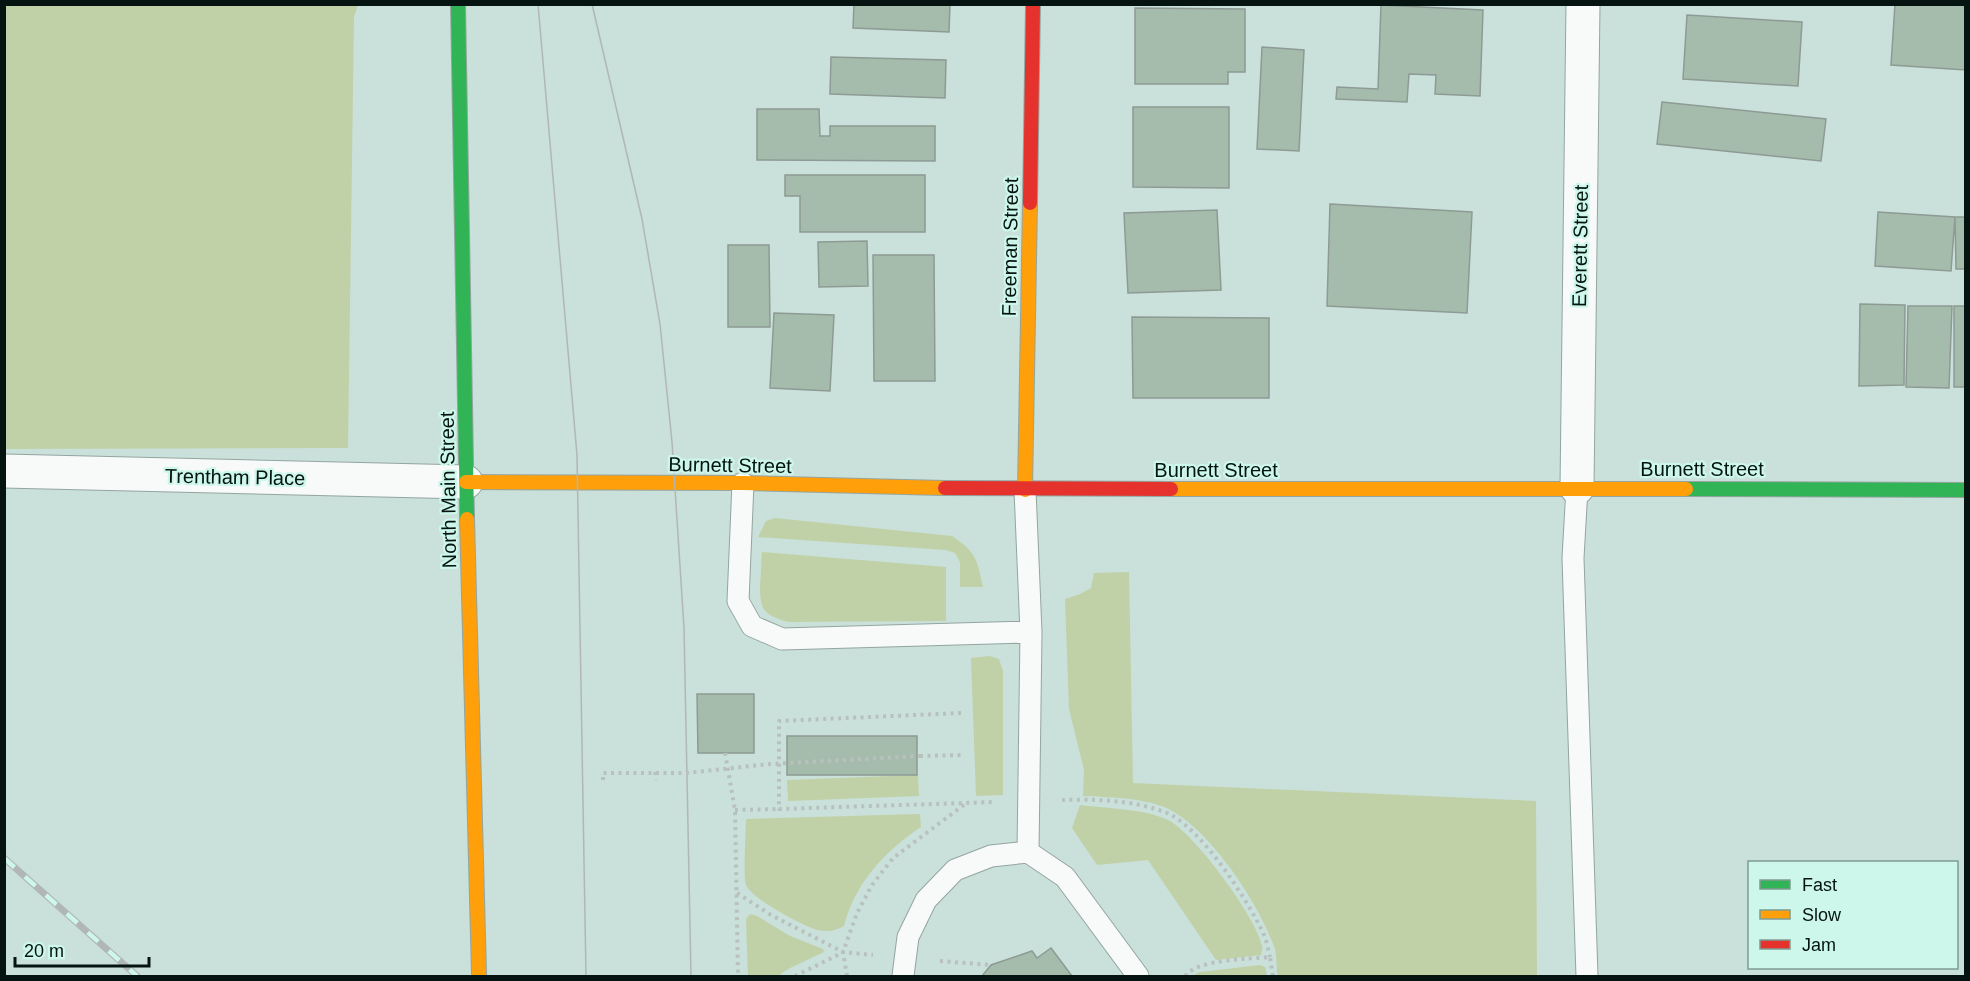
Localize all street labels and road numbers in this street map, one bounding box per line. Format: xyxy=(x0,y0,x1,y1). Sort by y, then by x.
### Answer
street label: Freeman Street xyxy=(998,177,1022,317)
street label: Everett Street xyxy=(1568,184,1592,307)
street label: North Main Street xyxy=(436,411,460,569)
street label: Burnett Street xyxy=(668,453,792,477)
street label: Burnett Street xyxy=(1640,458,1764,480)
street label: Burnett Street xyxy=(1154,459,1278,481)
street label: Trentham Place xyxy=(165,465,305,489)

